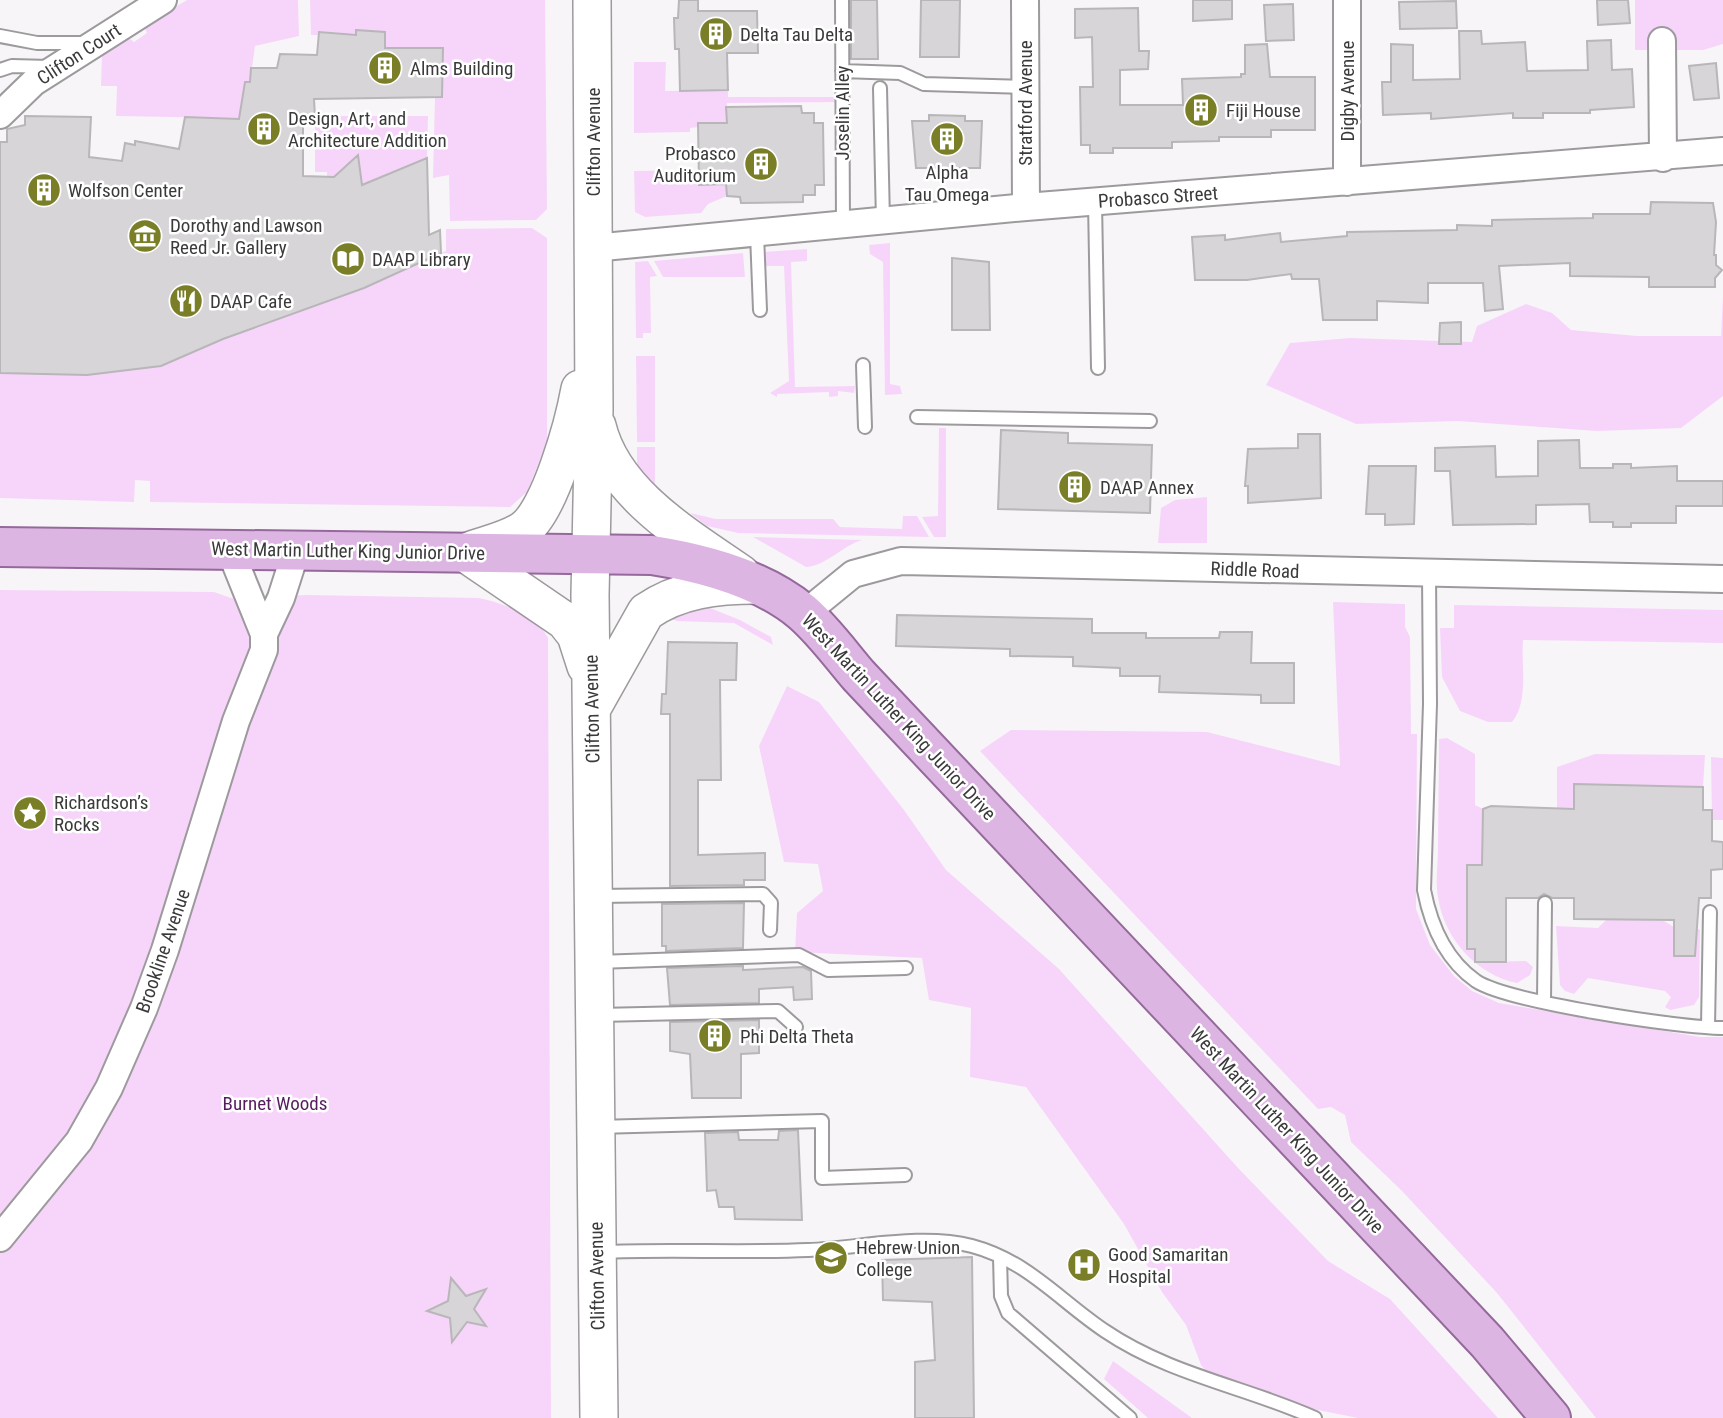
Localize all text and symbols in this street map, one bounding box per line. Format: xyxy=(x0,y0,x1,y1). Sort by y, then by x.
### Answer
building icon: Delta Tau Delta xyxy=(697,15,735,53)
street label: Clifton Court xyxy=(33,18,125,90)
place label: Delta Tau Delta xyxy=(740,23,853,46)
street label: Stratford Avenue xyxy=(1014,40,1037,166)
street label: Digby Avenue xyxy=(1336,41,1359,141)
building icon: Alms Building xyxy=(366,49,404,87)
place label: Alms Building xyxy=(410,57,513,80)
street label: Joselin Alley xyxy=(831,65,854,160)
street label: Clifton Avenue xyxy=(582,88,605,196)
building icon: Fiji House xyxy=(1182,91,1220,129)
place label: Fiji House xyxy=(1226,99,1301,122)
place label: Design, Art, and Architecture Addition xyxy=(288,107,447,152)
building icon: Design, Art, and Architecture Addition xyxy=(245,110,283,148)
building icon: Alpha Tau Omega xyxy=(928,120,966,158)
place label: Probasco Auditorium xyxy=(654,142,736,187)
building icon: Probasco Auditorium xyxy=(742,145,780,183)
place label: Alpha Tau Omega xyxy=(905,161,989,206)
building icon: Wolfson Center xyxy=(25,171,63,209)
place label: Wolfson Center xyxy=(68,179,183,202)
street label: Probasco Street xyxy=(1097,181,1219,213)
place label: Dorothy and Lawson Reed Jr. Gallery xyxy=(170,214,323,259)
museum icon: Dorothy and Lawson Reed Jr. Gallery xyxy=(126,217,164,255)
library icon: DAAP Library xyxy=(329,240,367,278)
place label: DAAP Library xyxy=(372,248,471,271)
restaurant icon: DAAP Cafe xyxy=(167,282,205,320)
place label: DAAP Cafe xyxy=(210,290,292,313)
building icon: DAAP Annex xyxy=(1056,468,1094,506)
place label: DAAP Annex xyxy=(1100,476,1194,499)
street label: West Martin Luther King Junior Drive xyxy=(211,537,485,565)
street label: Riddle Road xyxy=(1210,557,1300,583)
street label: West Martin Luther King Junior Drive xyxy=(797,609,1001,825)
street label: Clifton Avenue xyxy=(580,654,604,764)
place label: Richardson’s Rocks xyxy=(54,791,149,836)
place icon: Richardson’s Rocks xyxy=(11,794,49,832)
street label: Brookline Avenue xyxy=(131,886,195,1016)
building icon: Phi Delta Theta xyxy=(696,1017,734,1055)
street label: West Martin Luther King Junior Drive xyxy=(1185,1022,1389,1238)
place label: Phi Delta Theta xyxy=(740,1025,854,1048)
park label: Burnet Woods xyxy=(223,1092,327,1115)
street label: Clifton Avenue xyxy=(585,1221,609,1331)
place label: Hebrew Union College xyxy=(856,1236,960,1281)
school or university icon: Hebrew Union College xyxy=(812,1239,850,1277)
place label: Good Samaritan Hospital xyxy=(1108,1243,1229,1288)
hospital icon: Good Samaritan Hospital xyxy=(1065,1246,1103,1284)

